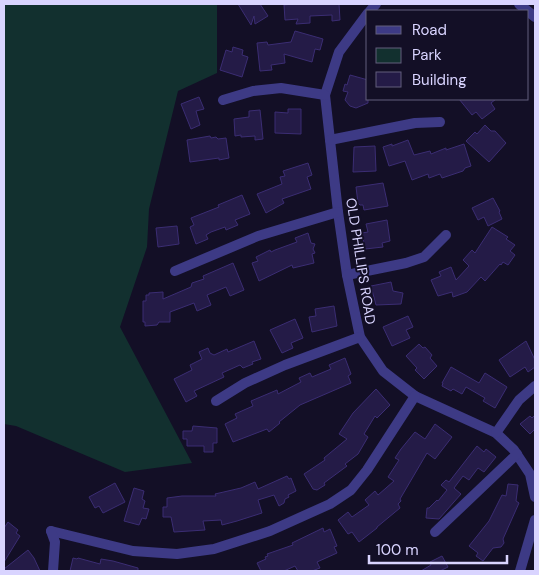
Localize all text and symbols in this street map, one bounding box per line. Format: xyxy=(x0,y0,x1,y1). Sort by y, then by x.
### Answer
legend xyxy=(366,10,529,100)
text: Road xyxy=(412,20,447,40)
text: Park xyxy=(412,45,442,65)
text: Building xyxy=(412,70,467,90)
street label: OLD PHILLIPS ROAD xyxy=(342,196,380,326)
scale bar xyxy=(369,532,506,564)
text: 100 m xyxy=(376,540,419,560)

